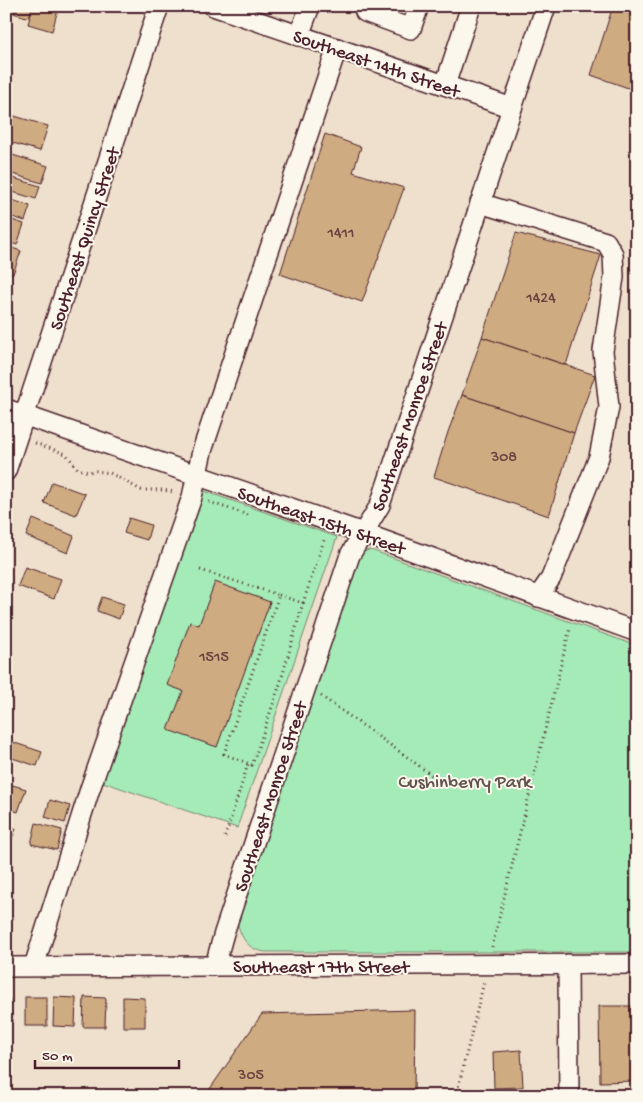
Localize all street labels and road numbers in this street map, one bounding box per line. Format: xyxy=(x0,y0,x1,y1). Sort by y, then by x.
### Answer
street label: Southeast 14th Street xyxy=(289,26,464,105)
street label: Southeast Quincy Street xyxy=(46,143,127,333)
street label: Southeast Monroe Street xyxy=(368,317,455,515)
street label: Southeast 15th Street xyxy=(234,483,410,563)
street label: Southeast Monroe Street xyxy=(231,697,315,895)
street label: Southeast 17th Street xyxy=(233,957,411,980)

